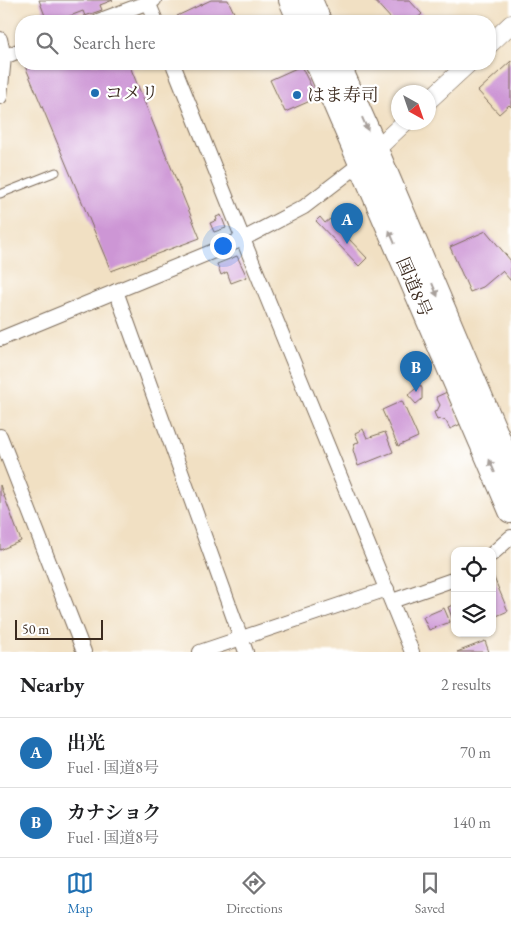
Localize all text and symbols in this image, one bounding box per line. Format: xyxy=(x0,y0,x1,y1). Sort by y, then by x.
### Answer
search box xyxy=(15,15,496,70)
icon: search xyxy=(33,29,61,57)
text: Search here xyxy=(73,30,155,55)
place label: コメリ xyxy=(105,81,159,104)
place label: はま寿司 xyxy=(307,83,379,106)
north arrow xyxy=(391,85,436,130)
marker: コメリ xyxy=(89,87,101,99)
marker: はま寿司 xyxy=(291,89,303,101)
one-way arrow xyxy=(361,117,369,131)
pin: A xyxy=(331,203,363,244)
one-way arrow xyxy=(387,230,395,244)
your location xyxy=(210,233,236,259)
street label: 国道8号 xyxy=(392,253,437,320)
one-way arrow xyxy=(432,283,440,297)
pin: B xyxy=(400,351,432,392)
one-way arrow xyxy=(487,459,495,473)
map controls xyxy=(451,547,496,637)
button: locate xyxy=(451,547,496,592)
button: layers xyxy=(451,592,496,637)
scale bar xyxy=(15,617,102,640)
text: 50 m xyxy=(22,620,49,638)
text: Nearby xyxy=(20,671,84,698)
text: 2 results xyxy=(441,674,491,695)
text: 出光 xyxy=(67,730,105,755)
text: A xyxy=(30,742,42,763)
text: 70 m xyxy=(460,742,491,763)
text: Fuel · 国道8号 xyxy=(67,757,159,778)
text: カナショク xyxy=(67,800,161,825)
text: B xyxy=(31,812,41,833)
text: 140 m xyxy=(452,812,491,833)
text: Fuel · 国道8号 xyxy=(67,827,159,848)
tab: Map xyxy=(66,869,94,917)
tab: Directions xyxy=(226,869,283,917)
tab: Saved xyxy=(415,869,445,917)

